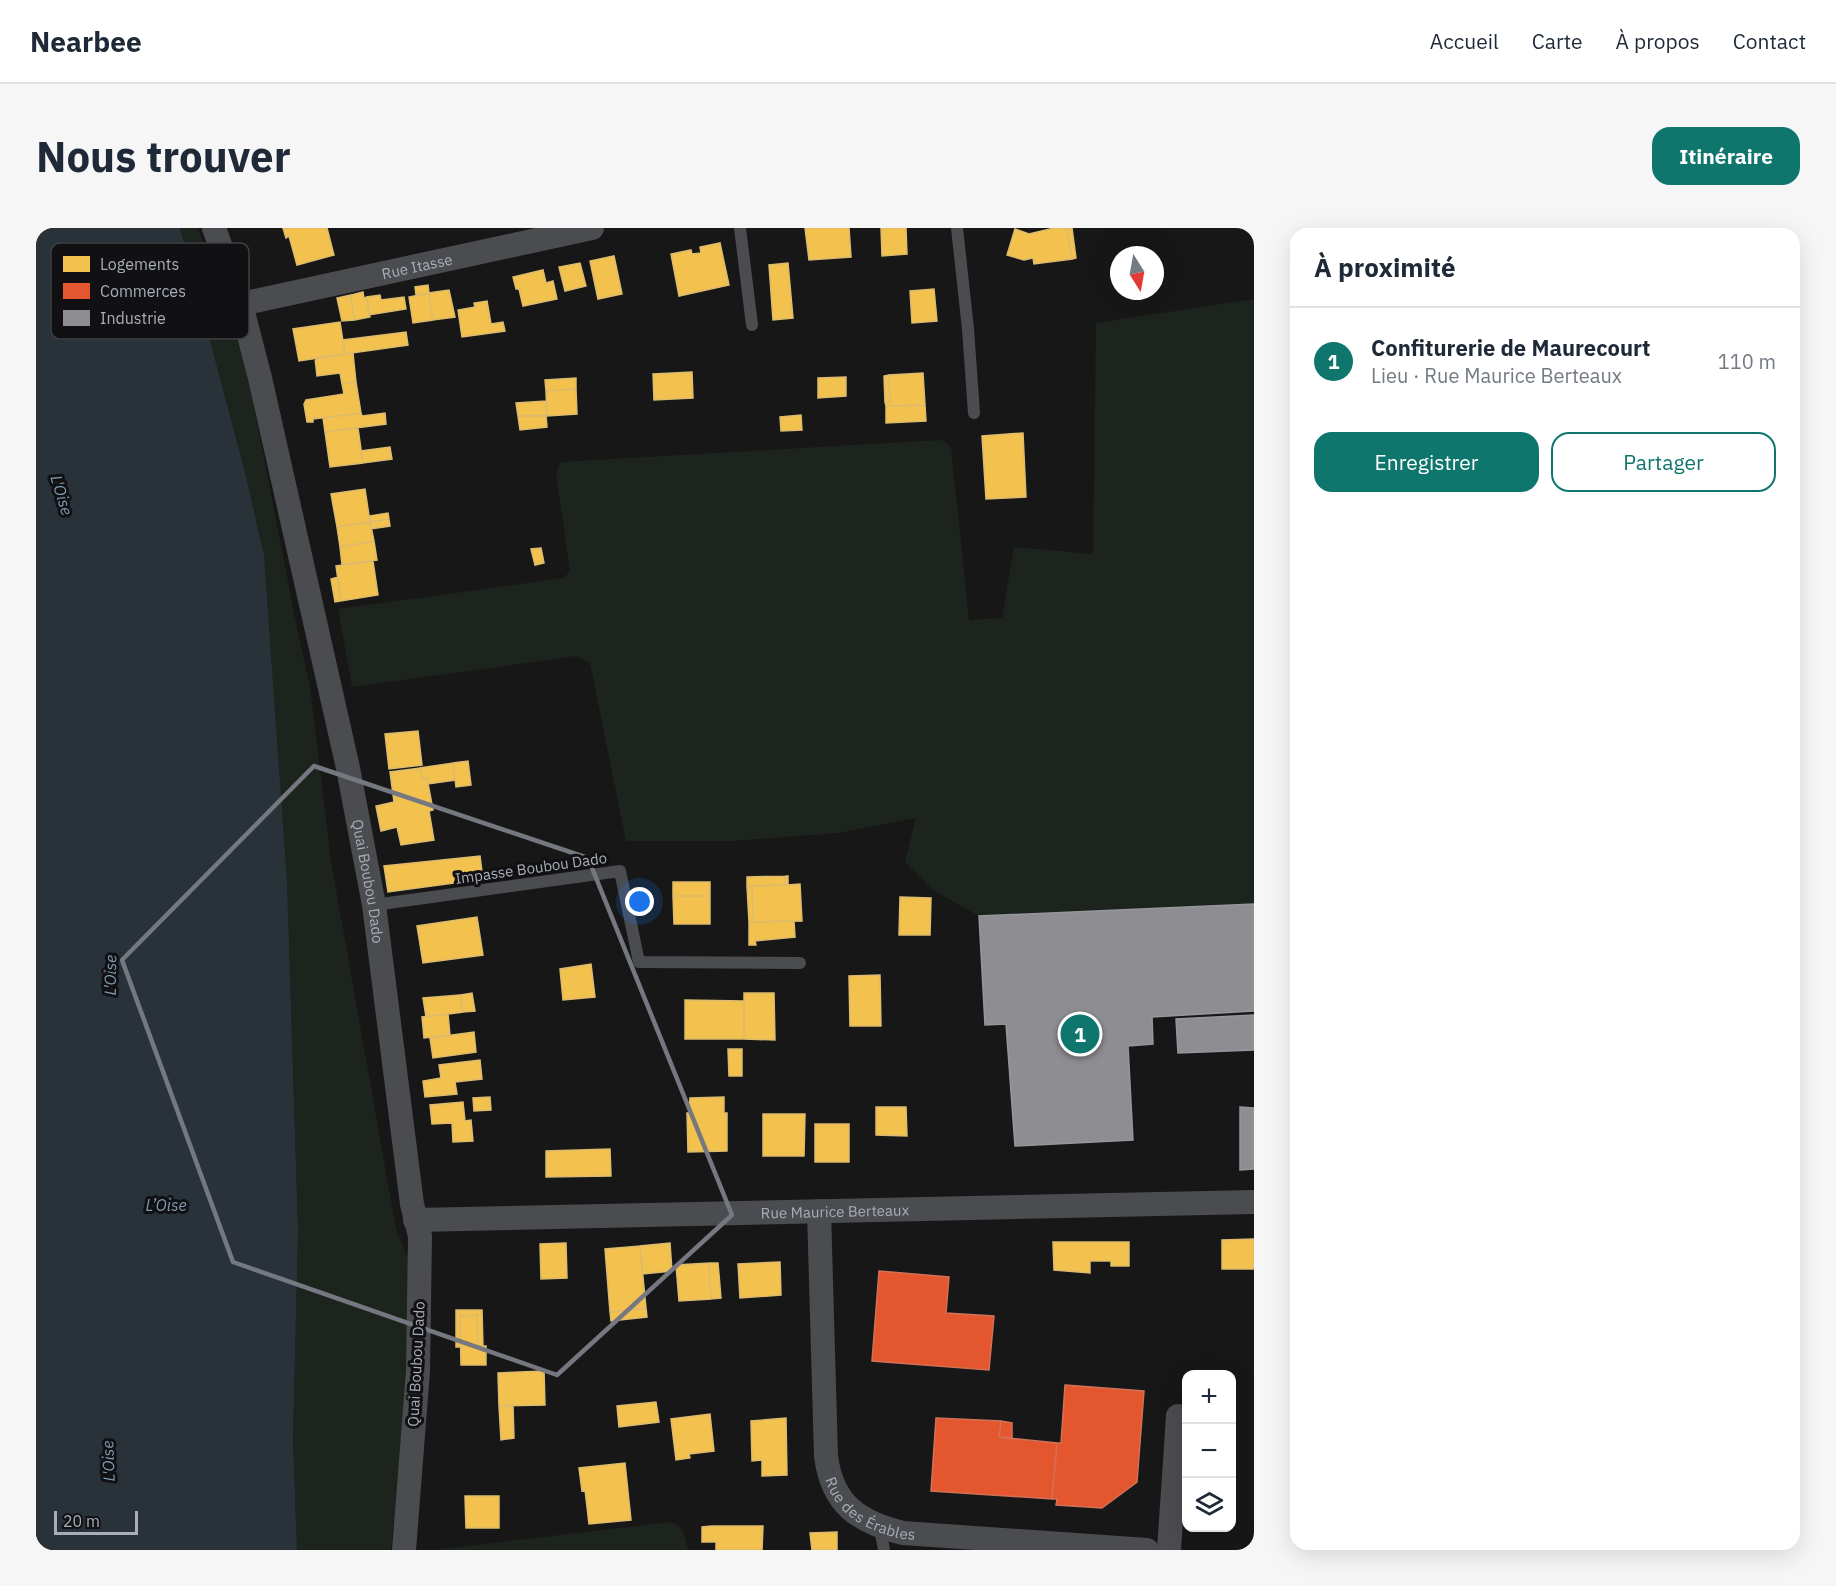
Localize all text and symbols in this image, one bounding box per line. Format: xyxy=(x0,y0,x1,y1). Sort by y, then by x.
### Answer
text: Nearbee xyxy=(30,23,142,60)
text: Accueil xyxy=(1430,27,1499,55)
text: Carte xyxy=(1532,27,1583,55)
text: À propos xyxy=(1616,27,1700,55)
text: Contact xyxy=(1733,27,1806,55)
button: Itinéraire xyxy=(1652,127,1800,185)
text: Nous trouver xyxy=(36,129,291,184)
legend xyxy=(51,243,249,339)
north arrow xyxy=(1110,246,1164,300)
street label: Rue Itasse xyxy=(380,249,454,283)
text: À proximité xyxy=(1314,250,1456,284)
text: Logements xyxy=(100,254,179,274)
text: Commerces xyxy=(100,281,186,301)
text: Industrie xyxy=(100,308,166,328)
text: Confiturerie de Maurecourt xyxy=(1371,333,1650,362)
text: 1 xyxy=(1328,348,1340,375)
text: 110 m xyxy=(1718,348,1776,375)
text: Lieu · Rue Maurice Berteaux xyxy=(1371,362,1622,389)
button: Enregistrer xyxy=(1314,432,1539,492)
button: Partager xyxy=(1551,432,1776,492)
water label: L'Oise xyxy=(46,473,78,517)
street label: Quai Boubou Dado xyxy=(348,818,388,944)
street label: Impasse Boubou Dado xyxy=(454,848,608,888)
your location xyxy=(625,887,654,916)
water label: L'Oise xyxy=(100,954,120,996)
pin: 1 xyxy=(1060,1012,1100,1056)
water label: L’Oise xyxy=(145,1195,187,1215)
street label: Rue Maurice Berteaux xyxy=(760,1200,910,1222)
street label: Quai Boubou Dado xyxy=(403,1301,429,1427)
map controls xyxy=(1182,1370,1236,1532)
button: + xyxy=(1182,1370,1236,1424)
button: − xyxy=(1182,1424,1236,1478)
water label: L'Oise xyxy=(97,1440,119,1482)
street label: Rue des Érables xyxy=(822,1474,916,1543)
button: layers xyxy=(1182,1478,1236,1532)
scale bar xyxy=(54,1508,138,1536)
text: 20 m xyxy=(63,1511,100,1531)

